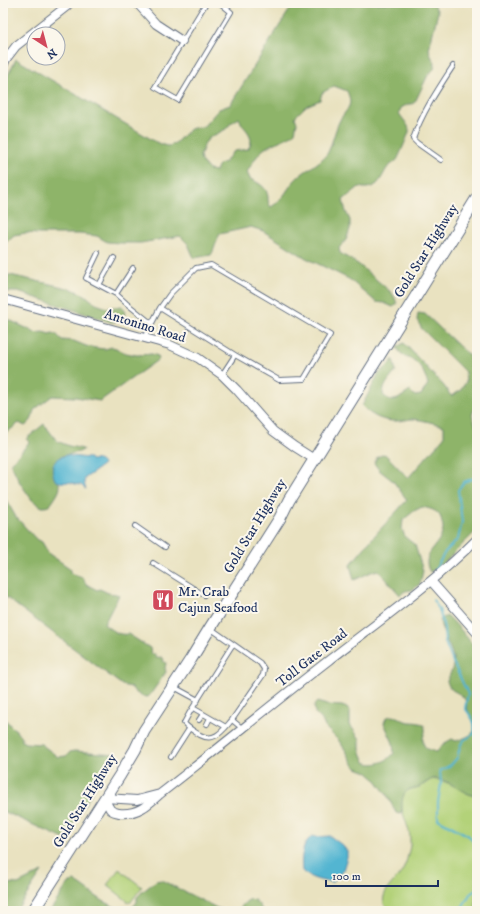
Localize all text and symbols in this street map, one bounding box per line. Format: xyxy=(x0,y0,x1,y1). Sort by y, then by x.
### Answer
north arrow xyxy=(26,26,66,66)
text: N xyxy=(44,45,59,62)
street label: Gold Star Highway xyxy=(390,200,462,301)
street label: Antonino Road xyxy=(102,305,188,347)
street label: Gold Star Highway xyxy=(220,475,291,577)
place label: Mr. Crab Cajun Seafood xyxy=(178,583,258,617)
restaurant icon: Mr. Crab Cajun Seafood xyxy=(150,587,176,613)
street label: Toll Gate Road xyxy=(273,625,351,691)
street label: Gold Star Highway xyxy=(49,750,121,851)
scale bar xyxy=(326,862,438,888)
text: 100 m xyxy=(332,869,361,884)

